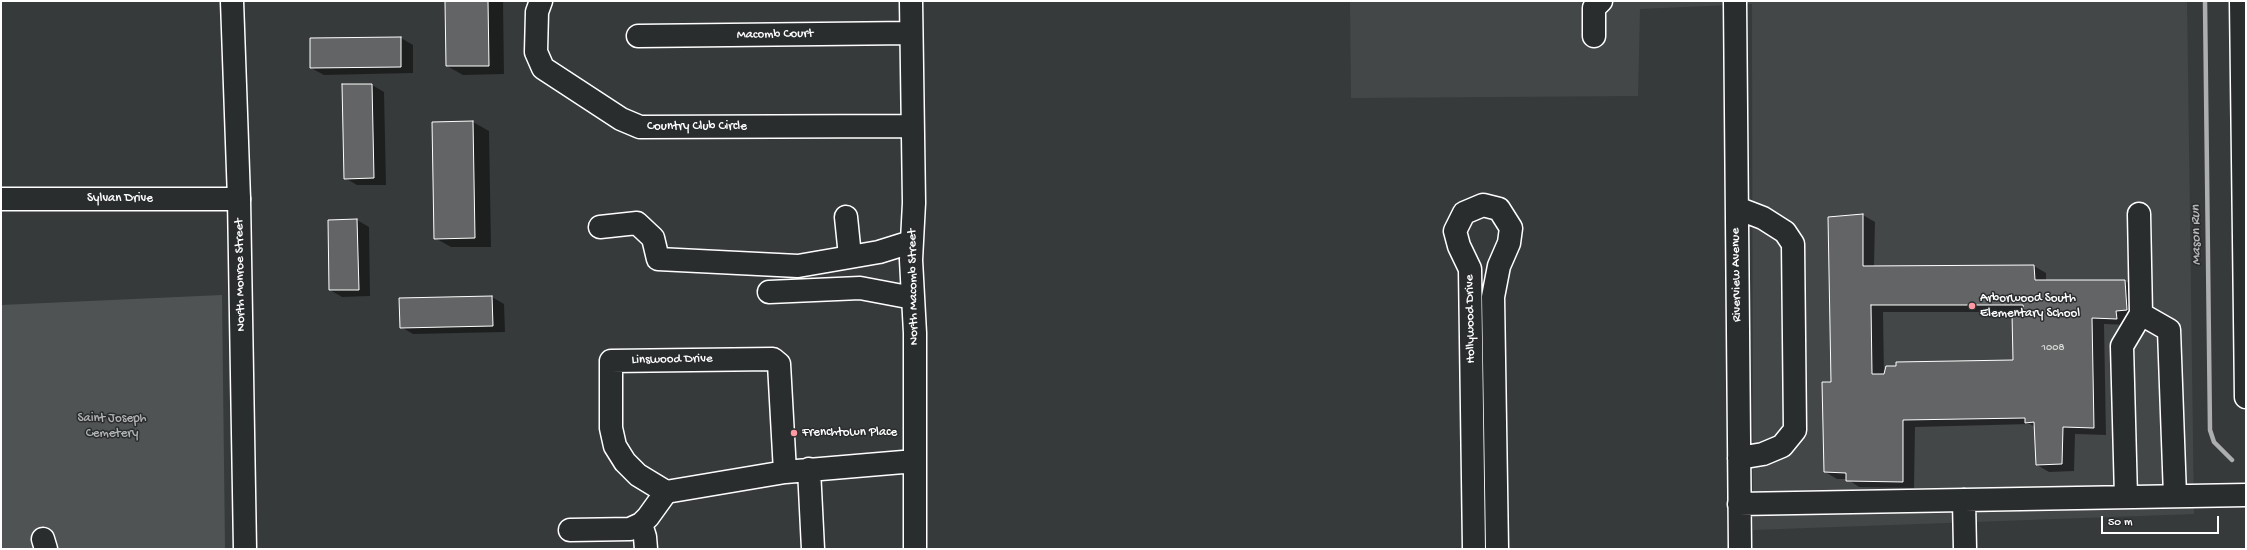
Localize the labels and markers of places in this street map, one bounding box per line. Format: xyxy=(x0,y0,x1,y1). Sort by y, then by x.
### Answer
place label: Arborwood South Elementary School xyxy=(1980,291,2080,322)
marker: Arborwood South Elementary School xyxy=(1967,301,1977,311)
place label: Frenchtown Place xyxy=(802,425,897,441)
marker: Frenchtown Place xyxy=(789,428,799,438)

